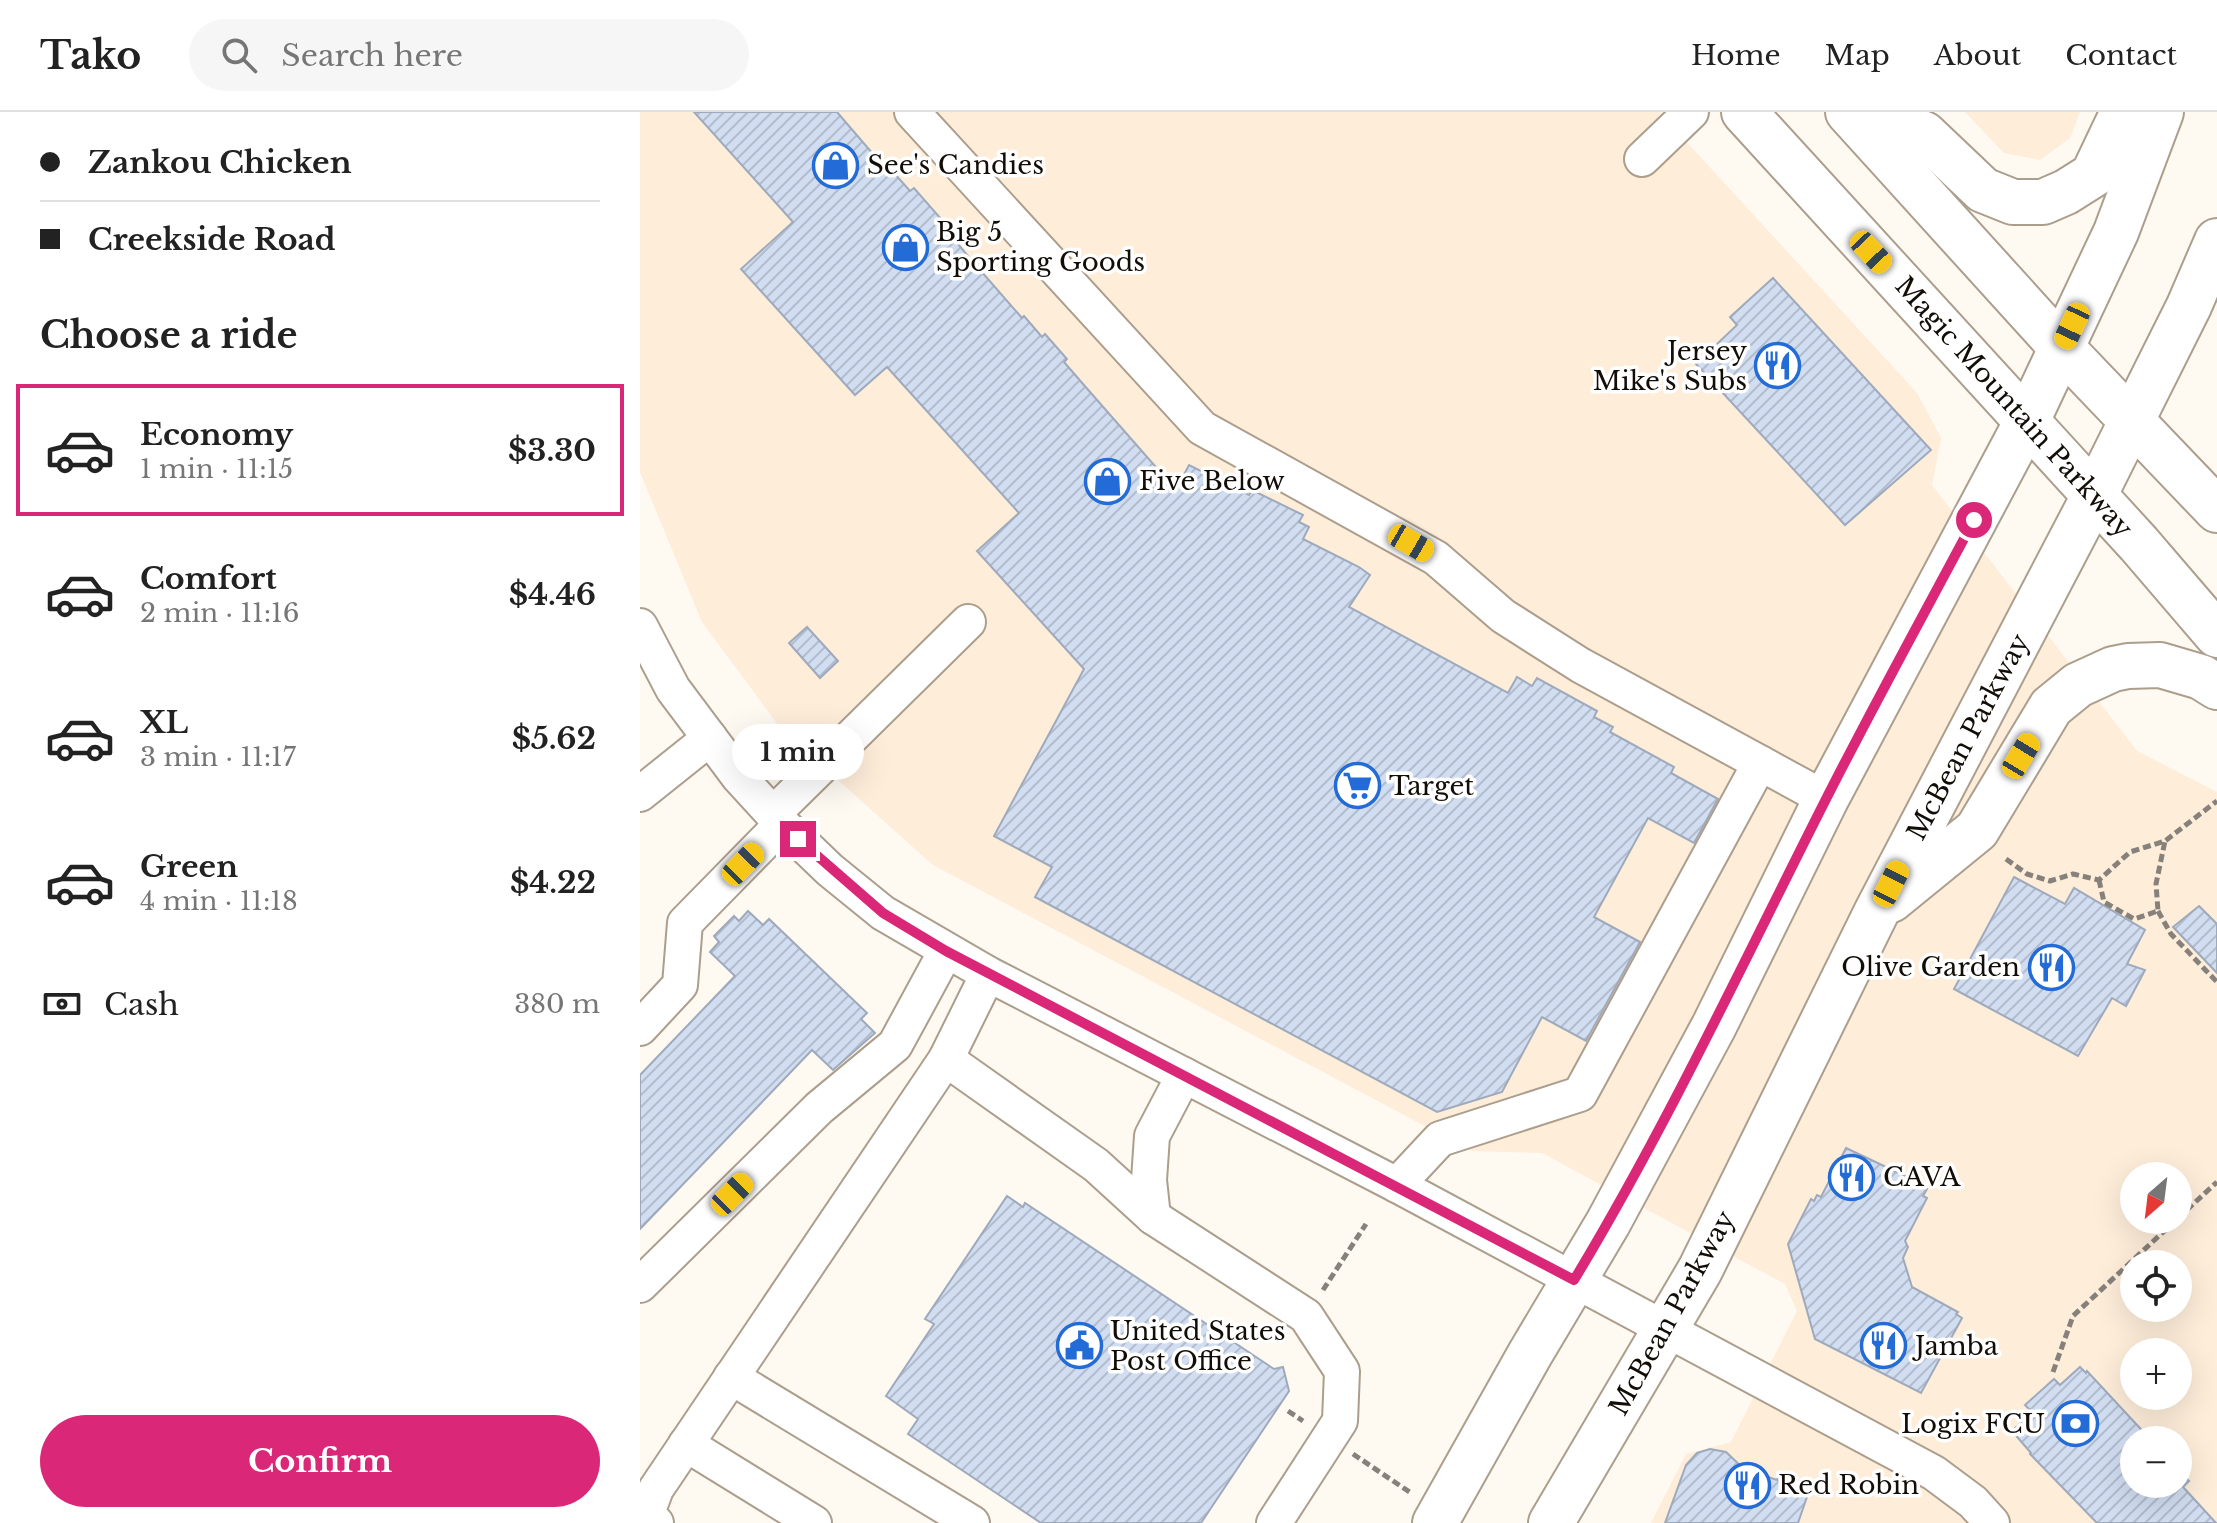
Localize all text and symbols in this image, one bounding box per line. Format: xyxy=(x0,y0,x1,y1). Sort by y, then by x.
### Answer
search box xyxy=(189,19,749,91)
text: Tako xyxy=(40,32,141,79)
icon: search xyxy=(217,33,261,77)
text: Search here xyxy=(281,37,463,74)
text: Home xyxy=(1691,38,1781,73)
text: Map xyxy=(1825,38,1890,73)
text: About xyxy=(1934,38,2021,73)
text: Contact xyxy=(2065,38,2177,73)
shop icon: See's Candies xyxy=(812,141,860,189)
text: Zankou Chicken xyxy=(88,144,351,181)
place label: See's Candies xyxy=(867,149,1044,181)
place label: Big 5 Sporting Goods xyxy=(936,216,1145,278)
text: Creekside Road xyxy=(88,221,336,258)
shop icon: Big 5 Sporting Goods xyxy=(881,223,929,271)
car xyxy=(1846,226,1896,278)
street label: Magic Mountain Parkway xyxy=(1888,270,2140,544)
car xyxy=(2051,299,2093,353)
text: Choose a ride xyxy=(40,313,297,358)
place label: Jersey Mike's Subs xyxy=(1593,335,1747,397)
restaurant icon: Jersey Mike's Subs xyxy=(1754,342,1802,390)
icon: car xyxy=(44,414,116,486)
text: Economy xyxy=(140,416,293,453)
text: $3.30 xyxy=(508,432,596,469)
text: 1 min · 11:15 xyxy=(140,453,293,485)
shop icon: Five Below xyxy=(1084,457,1132,505)
place label: Five Below xyxy=(1139,465,1285,497)
route start xyxy=(1956,502,1992,538)
car xyxy=(1384,521,1438,565)
icon: car xyxy=(44,558,116,630)
text: Comfort xyxy=(140,560,277,597)
text: $4.46 xyxy=(509,576,596,613)
text: 2 min · 11:16 xyxy=(140,597,299,629)
street label: McBean Parkway xyxy=(1900,628,2036,846)
icon: car xyxy=(44,702,116,774)
text: XL xyxy=(140,704,188,741)
text: $5.62 xyxy=(512,720,596,757)
callout: 1 min xyxy=(732,723,864,779)
car xyxy=(1998,729,2044,783)
text: 1 min xyxy=(760,736,836,768)
text: 3 min · 11:17 xyxy=(140,741,296,773)
supermarket icon: Target xyxy=(1334,762,1382,810)
place label: Target xyxy=(1389,770,1474,802)
route end xyxy=(780,821,816,857)
car xyxy=(718,838,768,890)
icon: car xyxy=(44,846,116,918)
text: Green xyxy=(140,848,238,885)
car xyxy=(1869,857,1913,911)
text: $4.22 xyxy=(510,864,596,901)
text: 4 min · 11:18 xyxy=(140,885,298,917)
restaurant icon: Olive Garden xyxy=(2027,943,2075,991)
place label: Olive Garden xyxy=(1841,951,2020,983)
icon: cash xyxy=(40,982,84,1026)
text: Cash xyxy=(104,986,179,1023)
text: 380 m xyxy=(514,988,600,1020)
restaurant icon: CAVA xyxy=(1828,1153,1876,1201)
place label: CAVA xyxy=(1883,1161,1961,1193)
north arrow xyxy=(2120,1162,2192,1234)
map controls xyxy=(2120,1162,2192,1498)
car xyxy=(707,1169,757,1219)
street label: McBean Parkway xyxy=(1602,1205,1742,1421)
button: locate xyxy=(2120,1250,2192,1322)
place label: United States Post Office xyxy=(1110,1315,1285,1377)
public building icon: United States Post Office xyxy=(1055,1322,1103,1370)
restaurant icon: Jamba xyxy=(1860,1322,1908,1370)
place label: Jamba xyxy=(1912,1330,1999,1362)
button: + xyxy=(2120,1338,2192,1410)
bank icon: Logix FCU xyxy=(2052,1400,2100,1448)
place label: Logix FCU xyxy=(1901,1408,2045,1440)
button: Confirm xyxy=(40,1415,600,1507)
button: − xyxy=(2120,1426,2192,1498)
restaurant icon: Red Robin xyxy=(1723,1461,1771,1509)
place label: Red Robin xyxy=(1778,1469,1919,1501)

